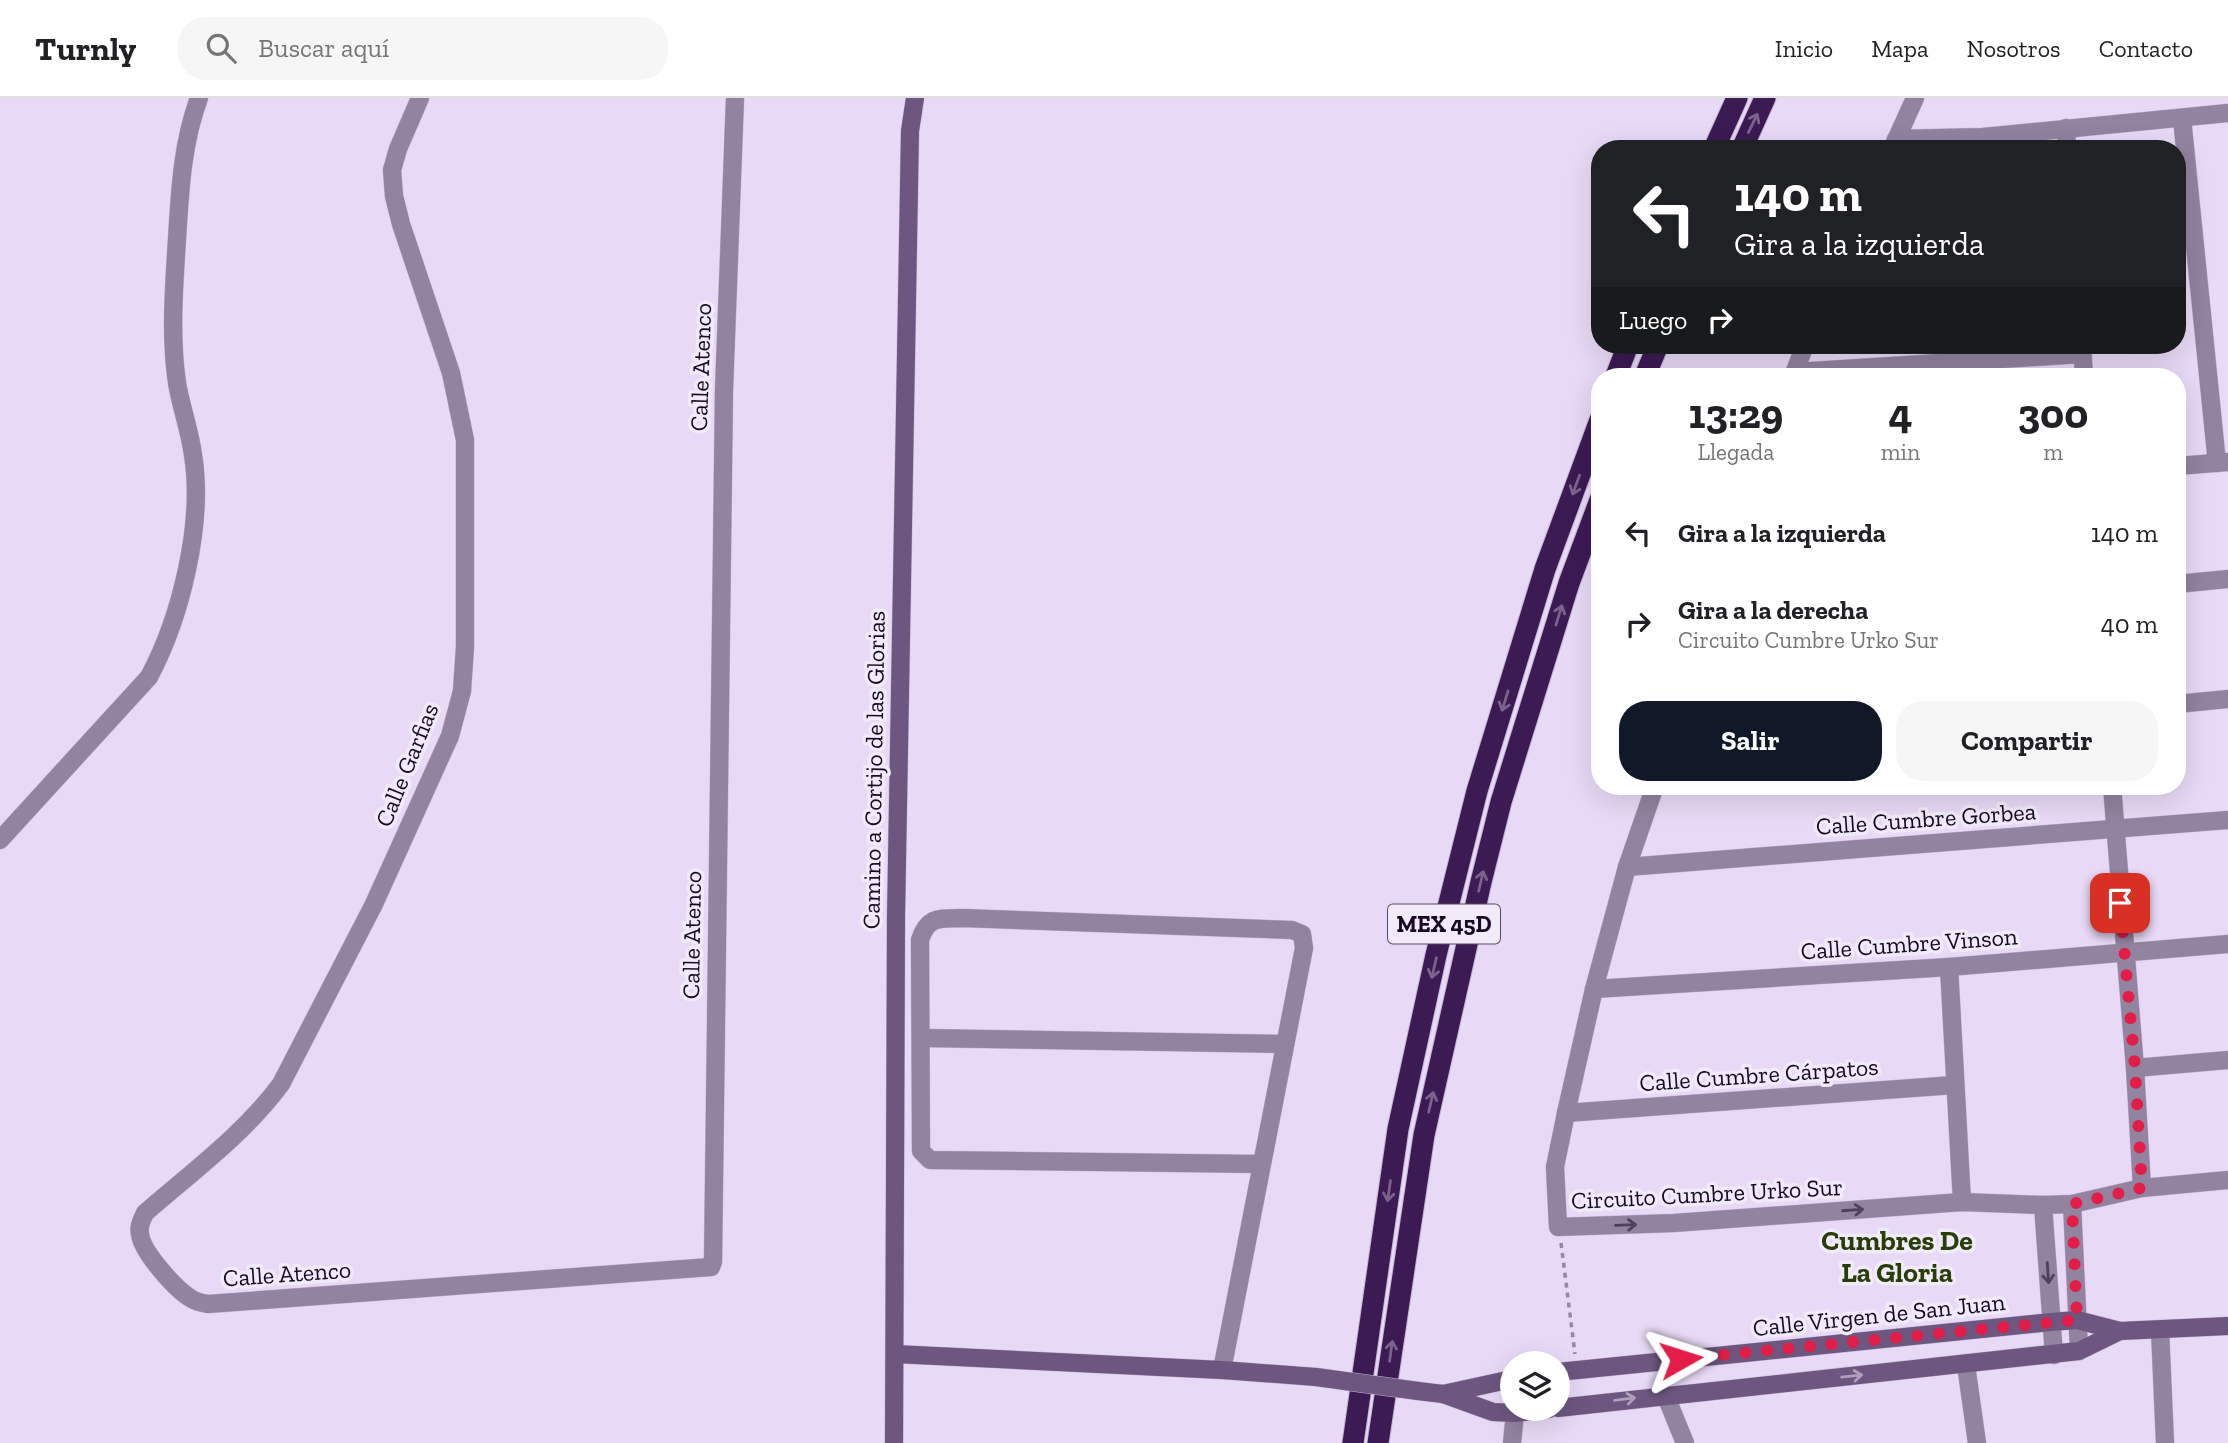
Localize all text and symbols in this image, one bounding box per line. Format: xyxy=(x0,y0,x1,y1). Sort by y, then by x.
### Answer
search box xyxy=(178,17,668,80)
text: Turnly xyxy=(35,29,136,68)
icon: search xyxy=(202,29,240,67)
text: Buscar aquí xyxy=(258,32,389,64)
text: Inicio xyxy=(1775,34,1833,63)
text: Mapa xyxy=(1871,34,1928,63)
text: Nosotros xyxy=(1966,34,2061,63)
text: Contacto xyxy=(2099,34,2193,63)
one-way arrow xyxy=(1747,113,1761,134)
text: 140 m xyxy=(1734,165,1862,224)
icon: left xyxy=(1619,168,1710,259)
text: Gira a la izquierda xyxy=(1734,225,1985,263)
icon: right xyxy=(1701,301,1739,339)
street label: Calle Atenco xyxy=(684,302,717,432)
text: Luego xyxy=(1619,304,1687,336)
text: 13:29 xyxy=(1688,388,1783,439)
text: 4 xyxy=(1889,388,1912,439)
text: 300 xyxy=(2018,388,2089,439)
text: Llegada xyxy=(1697,438,1774,466)
text: min xyxy=(1881,438,1920,466)
text: m xyxy=(2043,438,2063,466)
one-way arrow xyxy=(1569,473,1581,495)
icon: left xyxy=(1619,514,1657,552)
text: Gira a la izquierda xyxy=(1678,517,1886,549)
text: 140 m xyxy=(2091,517,2158,549)
text: Gira a la derecha xyxy=(1678,594,1868,626)
one-way arrow xyxy=(1554,605,1566,627)
icon: right xyxy=(1619,605,1657,643)
text: 40 m xyxy=(2101,608,2158,640)
street label: Camino a Cortijo de las Glorias xyxy=(856,611,891,929)
text: Circuito Cumbre Urko Sur xyxy=(1678,626,1939,654)
one-way arrow xyxy=(1497,689,1510,711)
street label: Calle Garfias xyxy=(369,699,444,831)
button: Salir xyxy=(1619,701,1882,781)
button: Compartir xyxy=(1896,701,2158,781)
street label: Calle Cumbre Gorbea xyxy=(1815,796,2037,841)
one-way arrow xyxy=(1475,870,1489,893)
street label: Calle Atenco xyxy=(676,871,707,999)
pin xyxy=(2090,873,2150,933)
icon: arrive xyxy=(2101,884,2139,922)
road number: MEX 45D xyxy=(1388,904,1500,944)
street label: Calle Cumbre Vinson xyxy=(1800,921,2019,966)
one-way arrow xyxy=(1426,956,1440,979)
street label: Calle Cumbre Cárpatos xyxy=(1638,1052,1879,1097)
one-way arrow xyxy=(1425,1091,1438,1114)
street label: Circuito Cumbre Urko Sur xyxy=(1570,1172,1844,1215)
one-way arrow xyxy=(1382,1179,1395,1201)
one-way arrow xyxy=(1841,1203,1864,1216)
one-way arrow xyxy=(1614,1218,1637,1231)
district label: Cumbres De La Gloria xyxy=(1821,1224,1973,1289)
street label: Calle Atenco xyxy=(222,1255,352,1292)
one-way arrow xyxy=(2042,1262,2055,1284)
street label: Calle Virgen de San Juan xyxy=(1751,1287,2007,1342)
position arrow xyxy=(1644,1322,1718,1396)
one-way arrow xyxy=(1385,1340,1398,1363)
map controls xyxy=(1500,1351,1570,1421)
button: layers xyxy=(1500,1351,1570,1421)
one-way arrow xyxy=(1840,1369,1862,1382)
one-way arrow xyxy=(1613,1393,1636,1406)

